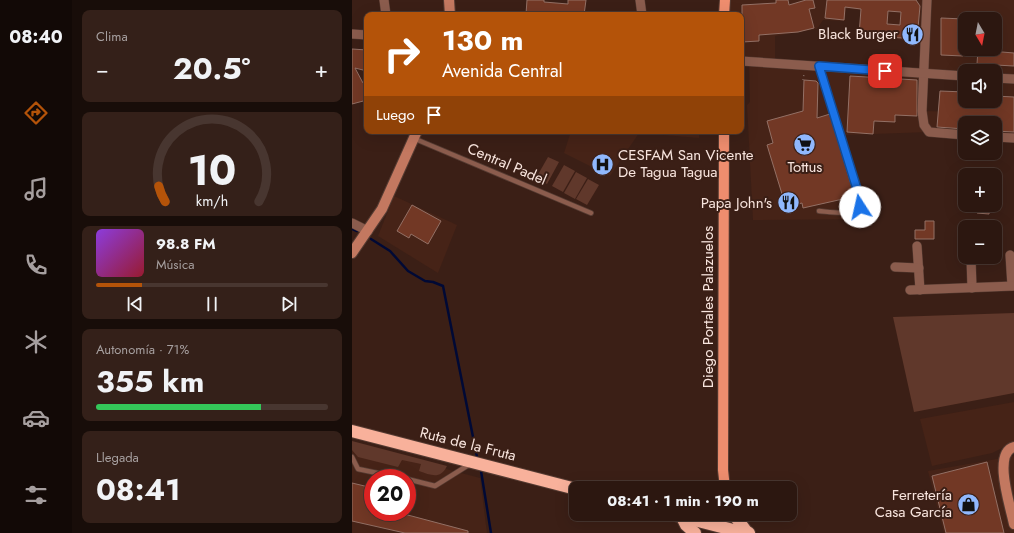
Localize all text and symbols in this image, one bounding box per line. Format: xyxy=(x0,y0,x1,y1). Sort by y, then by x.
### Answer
north arrow xyxy=(958,12,1002,56)
map controls xyxy=(958,12,1002,264)
text: 130 m xyxy=(442,20,524,61)
restaurant icon: Black Burger xyxy=(900,21,926,47)
place label: Black Burger xyxy=(818,23,899,45)
text: 08:40 xyxy=(9,24,63,50)
text: Clima xyxy=(96,27,128,46)
icon: right xyxy=(376,28,428,80)
text: 20.5° xyxy=(173,47,250,90)
text: − xyxy=(96,53,109,85)
text: + xyxy=(314,53,328,85)
pin xyxy=(868,54,902,88)
text: Avenida Central xyxy=(442,58,563,84)
icon: arrive xyxy=(874,60,896,82)
button: sound xyxy=(958,64,1002,108)
icon: directions xyxy=(22,99,50,127)
text: Luego xyxy=(376,104,415,126)
icon: arrive xyxy=(423,104,445,126)
button: layers xyxy=(958,116,1002,160)
supermarket icon: Tottus xyxy=(792,131,818,157)
street label: Central Padel xyxy=(464,137,550,191)
text: 10 xyxy=(188,140,236,201)
place label: CESFAM San Vicente De Tagua Tagua xyxy=(618,144,754,183)
hospital icon: CESFAM San Vicente De Tagua Tagua xyxy=(589,151,615,177)
place label: Tottus xyxy=(788,156,822,178)
button: + xyxy=(958,168,1002,212)
icon: music xyxy=(22,175,50,203)
position arrow xyxy=(839,186,881,228)
restaurant icon: Papa John's xyxy=(775,190,801,216)
text: km/h xyxy=(196,191,228,211)
place label: Papa John's xyxy=(701,192,772,214)
button: − xyxy=(958,220,1002,264)
street label: Diego Portales Palazuelos xyxy=(697,226,719,388)
text: 98.8 FM xyxy=(156,233,216,255)
icon: phone xyxy=(22,251,50,279)
text: Música xyxy=(156,255,194,274)
icon: previous xyxy=(124,293,146,315)
icon: pause xyxy=(201,293,223,315)
icon: next xyxy=(278,293,300,315)
icon: climate xyxy=(22,328,50,356)
text: Autonomía · 71% xyxy=(96,340,189,359)
text: 355 km xyxy=(96,360,204,403)
icon: car xyxy=(22,404,50,432)
street label: Ruta de la Fruta xyxy=(418,421,518,467)
text: Llegada xyxy=(96,448,139,467)
text: 08:41 xyxy=(96,468,181,511)
speed limit sign: 20 xyxy=(364,469,416,521)
icon: filters xyxy=(22,481,50,509)
place label: Ferretería Casa García xyxy=(875,484,952,523)
text: 08:41 · 1 min · 190 m xyxy=(607,490,759,512)
shop icon: Ferretería Casa García xyxy=(955,491,981,517)

